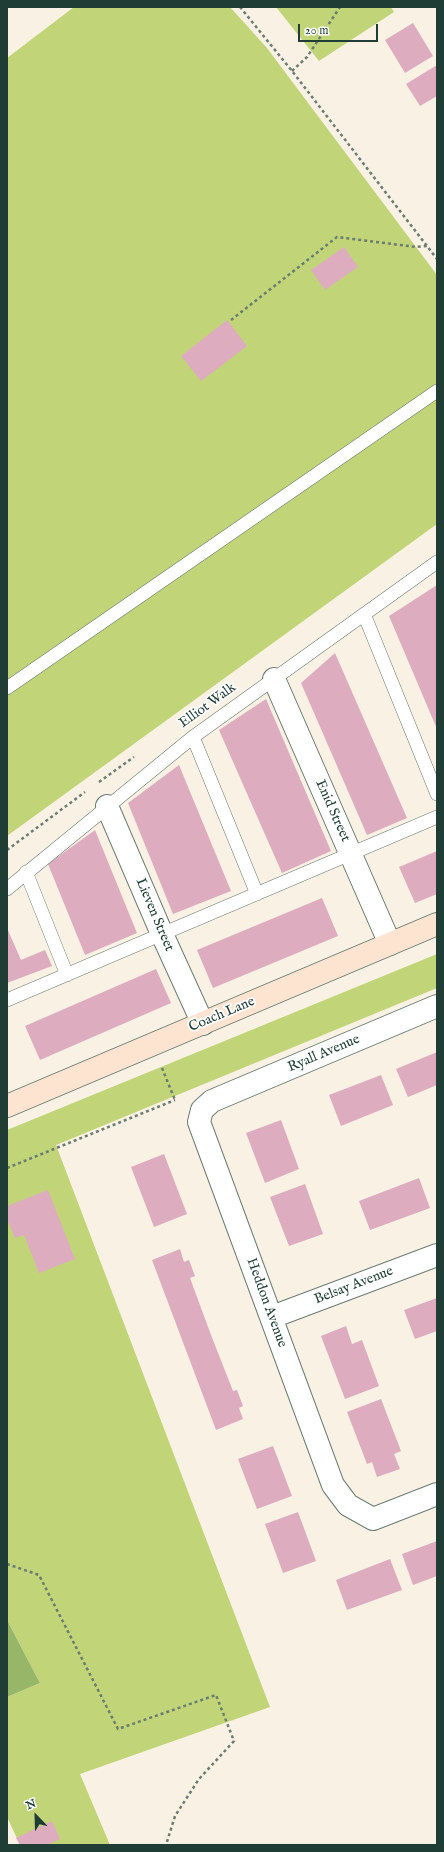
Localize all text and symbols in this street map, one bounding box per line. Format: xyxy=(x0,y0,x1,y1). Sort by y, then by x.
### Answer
scale bar xyxy=(300,16,380,42)
text: 20 m xyxy=(305,23,328,38)
street label: Elliot Walk xyxy=(176,680,240,732)
street label: Enid Street xyxy=(311,777,353,845)
street label: Lieven Street xyxy=(131,876,177,954)
street label: Coach Lane xyxy=(186,994,258,1036)
street label: Ryall Avenue xyxy=(286,1031,362,1077)
street label: Heddon Avenue xyxy=(242,1256,290,1350)
street label: Belsay Avenue xyxy=(312,1263,396,1309)
north arrow xyxy=(16,1796,56,1836)
text: N xyxy=(24,1797,38,1813)

